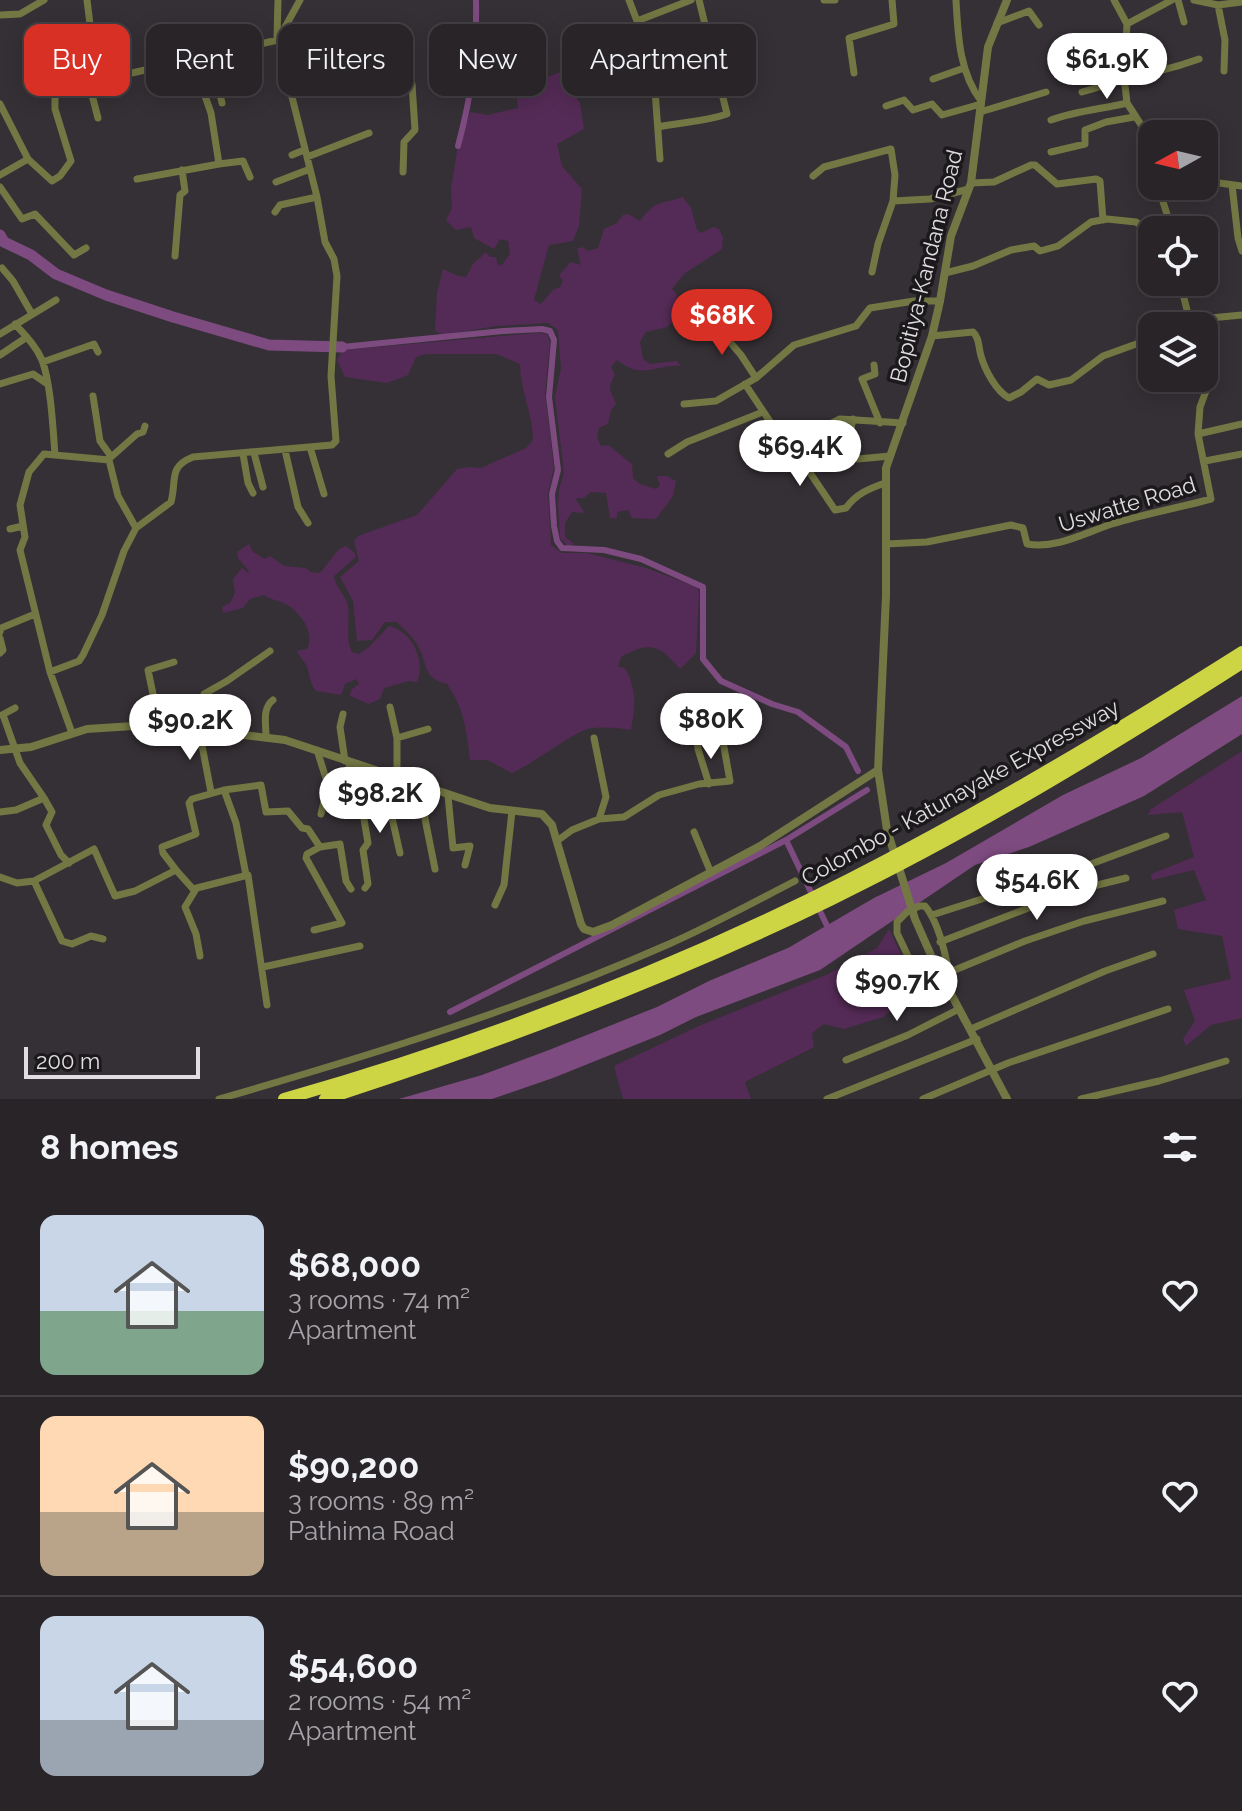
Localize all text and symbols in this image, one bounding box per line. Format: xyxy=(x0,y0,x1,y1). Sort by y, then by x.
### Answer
chip: Buy xyxy=(24,24,130,96)
chip: Rent xyxy=(146,24,262,96)
chip: Filters xyxy=(278,24,413,96)
chip: New xyxy=(429,24,546,96)
chip: Apartment xyxy=(562,24,756,96)
pin: $61.9K xyxy=(1042,33,1172,101)
text: $61.9K xyxy=(1065,44,1149,74)
north arrow xyxy=(1138,120,1218,200)
map controls xyxy=(1138,120,1218,392)
street label: Bopitiya-Kandana Road xyxy=(884,147,968,385)
button: locate xyxy=(1138,216,1218,296)
pin: $68K xyxy=(675,289,769,357)
text: $68K xyxy=(689,300,755,330)
button: layers xyxy=(1138,312,1218,392)
pin: $69.4K xyxy=(735,420,865,488)
text: $69.4K xyxy=(757,431,843,461)
street label: Uswatte Road xyxy=(1055,471,1199,537)
pin: $80K xyxy=(664,693,758,761)
street label: Colombo - Katunayake Expressway xyxy=(797,693,1124,890)
pin: $90.2K xyxy=(125,694,255,762)
text: $80K xyxy=(678,704,744,734)
text: $90.2K xyxy=(147,705,233,735)
pin: $98.2K xyxy=(315,767,445,835)
text: $98.2K xyxy=(337,778,423,808)
pin: $54.6K xyxy=(972,854,1102,922)
text: $54.6K xyxy=(995,865,1079,895)
pin: $90.7K xyxy=(832,955,962,1023)
text: $90.7K xyxy=(854,966,940,996)
scale bar xyxy=(24,1043,200,1079)
text: 200 m xyxy=(36,1048,100,1074)
icon: filters xyxy=(1158,1125,1202,1169)
text: 8 homes xyxy=(40,1127,179,1167)
text: $68,000 xyxy=(288,1245,421,1285)
icon: home xyxy=(104,1247,200,1343)
icon: heart xyxy=(1158,1273,1202,1317)
text: 3 rooms · 74 m² xyxy=(288,1285,470,1315)
text: Apartment xyxy=(288,1315,417,1345)
text: $90,200 xyxy=(288,1446,419,1486)
icon: home xyxy=(104,1448,200,1544)
icon: heart xyxy=(1158,1474,1202,1518)
text: 3 rooms · 89 m² xyxy=(288,1486,474,1516)
text: Pathima Road xyxy=(288,1516,455,1546)
text: $54,600 xyxy=(288,1646,418,1686)
icon: home xyxy=(104,1648,200,1744)
icon: heart xyxy=(1158,1674,1202,1718)
text: 2 rooms · 54 m² xyxy=(288,1686,471,1716)
text: Apartment xyxy=(288,1716,417,1746)

